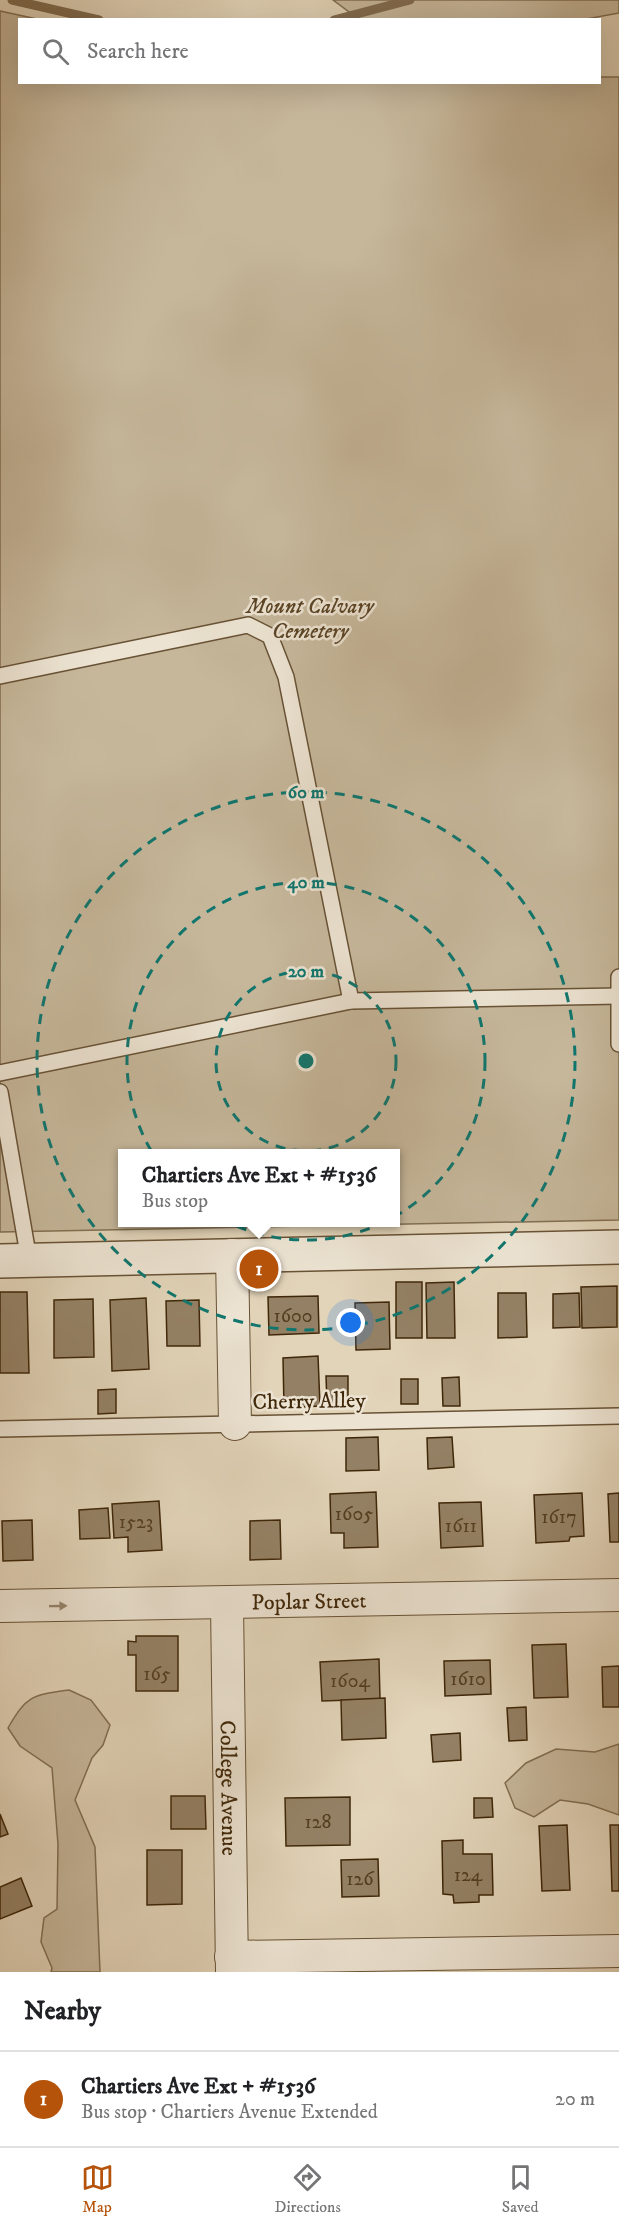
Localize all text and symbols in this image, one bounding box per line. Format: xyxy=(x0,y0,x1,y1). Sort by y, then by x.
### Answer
search box xyxy=(18,18,601,84)
icon: search xyxy=(39,35,72,68)
text: Search here xyxy=(87,38,189,65)
park label: Mount Calvary Cemetery xyxy=(244,593,375,645)
text: 60 m xyxy=(288,782,325,804)
text: 40 m xyxy=(286,872,325,894)
text: 20 m xyxy=(288,961,324,983)
centre of rings xyxy=(296,1051,316,1071)
popup xyxy=(118,1149,400,1227)
text: Chartiers Ave Ext + #1536 xyxy=(142,1162,376,1189)
text: Bus stop xyxy=(142,1189,208,1214)
pin: 1 xyxy=(240,1246,278,1292)
house number: 1600 xyxy=(273,1304,313,1329)
your location xyxy=(336,1308,365,1337)
street label: Cherry Alley xyxy=(252,1387,367,1416)
house number: 1605 xyxy=(335,1502,373,1527)
house number: 1617 xyxy=(541,1505,577,1530)
house number: 1523 xyxy=(119,1510,153,1535)
house number: 1611 xyxy=(445,1514,477,1539)
street label: Poplar Street xyxy=(251,1587,367,1617)
one-way arrow xyxy=(49,1601,68,1611)
house number: 165 xyxy=(143,1662,171,1687)
house number: 1610 xyxy=(450,1667,486,1692)
house number: 1604 xyxy=(330,1669,370,1694)
street label: College Avenue xyxy=(214,1720,242,1856)
house number: 128 xyxy=(304,1810,332,1835)
house number: 124 xyxy=(454,1863,483,1888)
house number: 126 xyxy=(346,1867,374,1892)
text: Nearby xyxy=(24,1995,101,2028)
text: Chartiers Ave Ext + #1536 xyxy=(81,2073,315,2100)
text: 1 xyxy=(40,2087,47,2112)
text: 20 m xyxy=(555,2087,595,2112)
text: Bus stop · Chartiers Avenue Extended xyxy=(81,2100,378,2125)
tab: Map xyxy=(81,2161,114,2217)
tab: Directions xyxy=(275,2161,341,2217)
tab: Saved xyxy=(502,2161,539,2217)

